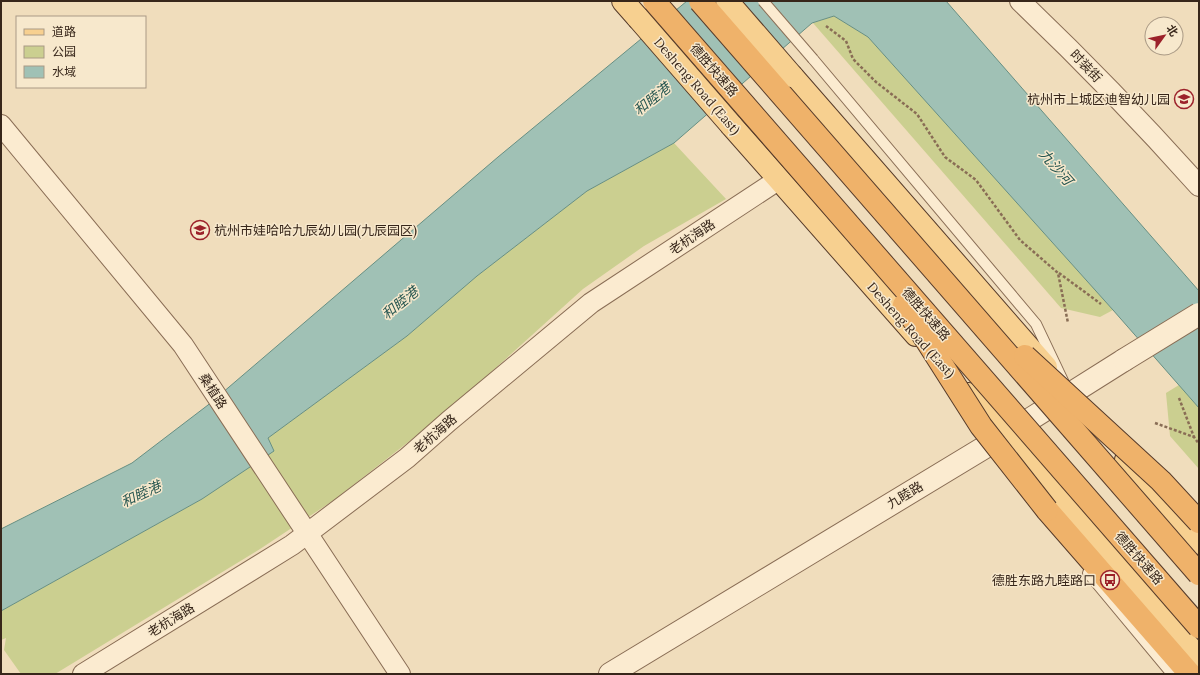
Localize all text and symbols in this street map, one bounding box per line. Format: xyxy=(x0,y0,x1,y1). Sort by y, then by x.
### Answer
legend xyxy=(16,16,146,88)
north arrow xyxy=(1144,16,1184,56)
text: 北 xyxy=(1164,22,1181,39)
text: 道路 xyxy=(52,24,76,39)
street label: Desheng Road (East) xyxy=(650,34,744,138)
street label: 德胜快速路 xyxy=(686,40,742,100)
text: 公园 xyxy=(52,44,76,59)
street label: 时装街 xyxy=(1066,46,1106,86)
text: 水域 xyxy=(52,64,76,79)
water label: 和睦港 xyxy=(630,78,676,119)
school or university icon: 杭州市上城区迪智幼儿园 xyxy=(1173,88,1195,110)
place label: 杭州市上城区迪智幼儿园 xyxy=(1027,91,1170,108)
water label: 九沙河 xyxy=(1035,145,1079,191)
street label: 老杭海路 xyxy=(666,215,718,259)
school or university icon: 杭州市娃哈哈九辰幼儿园(九辰园区) xyxy=(189,219,211,241)
place label: 杭州市娃哈哈九辰幼儿园(九辰园区) xyxy=(214,222,417,239)
street label: Desheng Road (East) xyxy=(863,279,959,381)
water label: 和睦港 xyxy=(378,282,424,323)
street label: 德胜快速路 xyxy=(898,284,954,344)
street label: 桑植路 xyxy=(195,370,231,412)
street label: 老杭海路 xyxy=(410,411,460,457)
water label: 和睦港 xyxy=(118,476,166,511)
street label: 九睦路 xyxy=(884,478,926,512)
street label: 德胜快速路 xyxy=(1111,528,1167,588)
bus stop icon: 德胜东路九睦路口 xyxy=(1099,569,1121,591)
place label: 德胜东路九睦路口 xyxy=(992,572,1096,589)
street label: 老杭海路 xyxy=(144,599,198,641)

